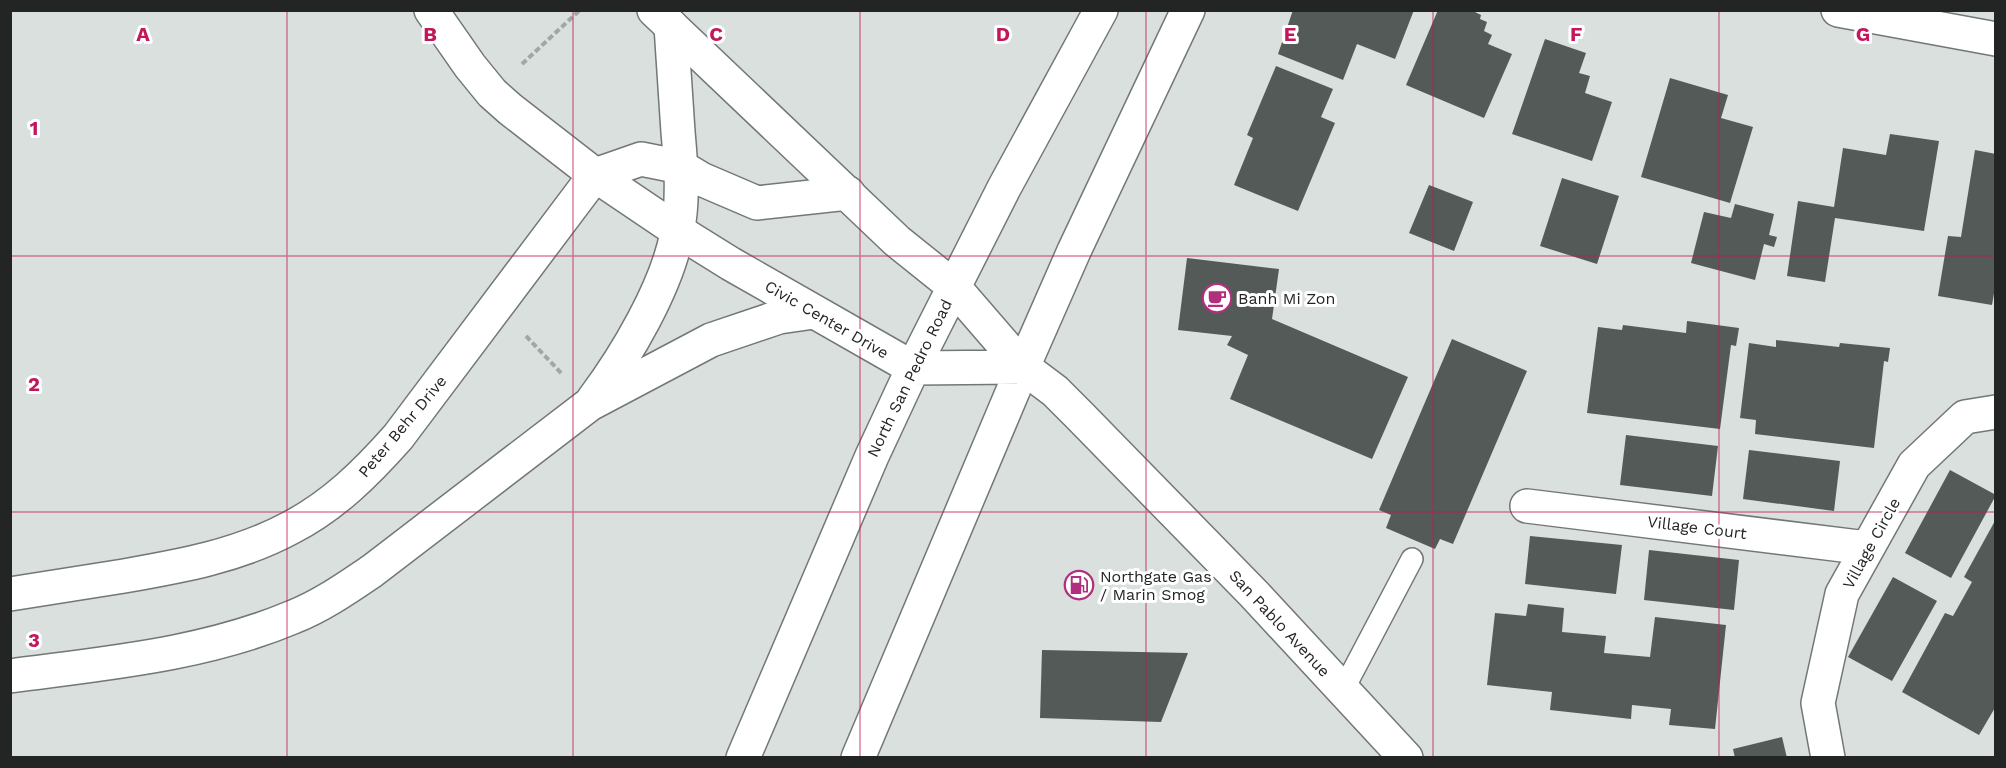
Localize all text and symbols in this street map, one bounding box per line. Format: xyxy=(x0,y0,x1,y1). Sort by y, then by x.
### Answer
text: A xyxy=(136,22,150,46)
text: B xyxy=(423,22,437,46)
text: C xyxy=(709,22,723,46)
text: D xyxy=(996,22,1010,46)
text: E xyxy=(1284,22,1296,46)
text: F xyxy=(1570,22,1582,46)
text: G xyxy=(1856,22,1870,46)
text: 1 xyxy=(30,116,38,140)
street label: Civic Center Drive xyxy=(762,276,892,363)
cafe icon: Banh Mi Zon xyxy=(1201,282,1233,314)
place label: Banh Mi Zon xyxy=(1238,289,1335,308)
street label: North San Pedro Road xyxy=(863,296,956,460)
text: 2 xyxy=(28,372,40,396)
street label: Peter Behr Drive xyxy=(354,372,451,481)
street label: Village Circle xyxy=(1839,494,1904,592)
street label: Village Court xyxy=(1646,512,1748,543)
street label: San Pablo Avenue xyxy=(1225,566,1334,681)
place label: Northgate Gas / Marin Smog xyxy=(1100,567,1212,604)
fuel station icon: Northgate Gas / Marin Smog xyxy=(1063,569,1095,601)
text: 3 xyxy=(28,628,40,652)

